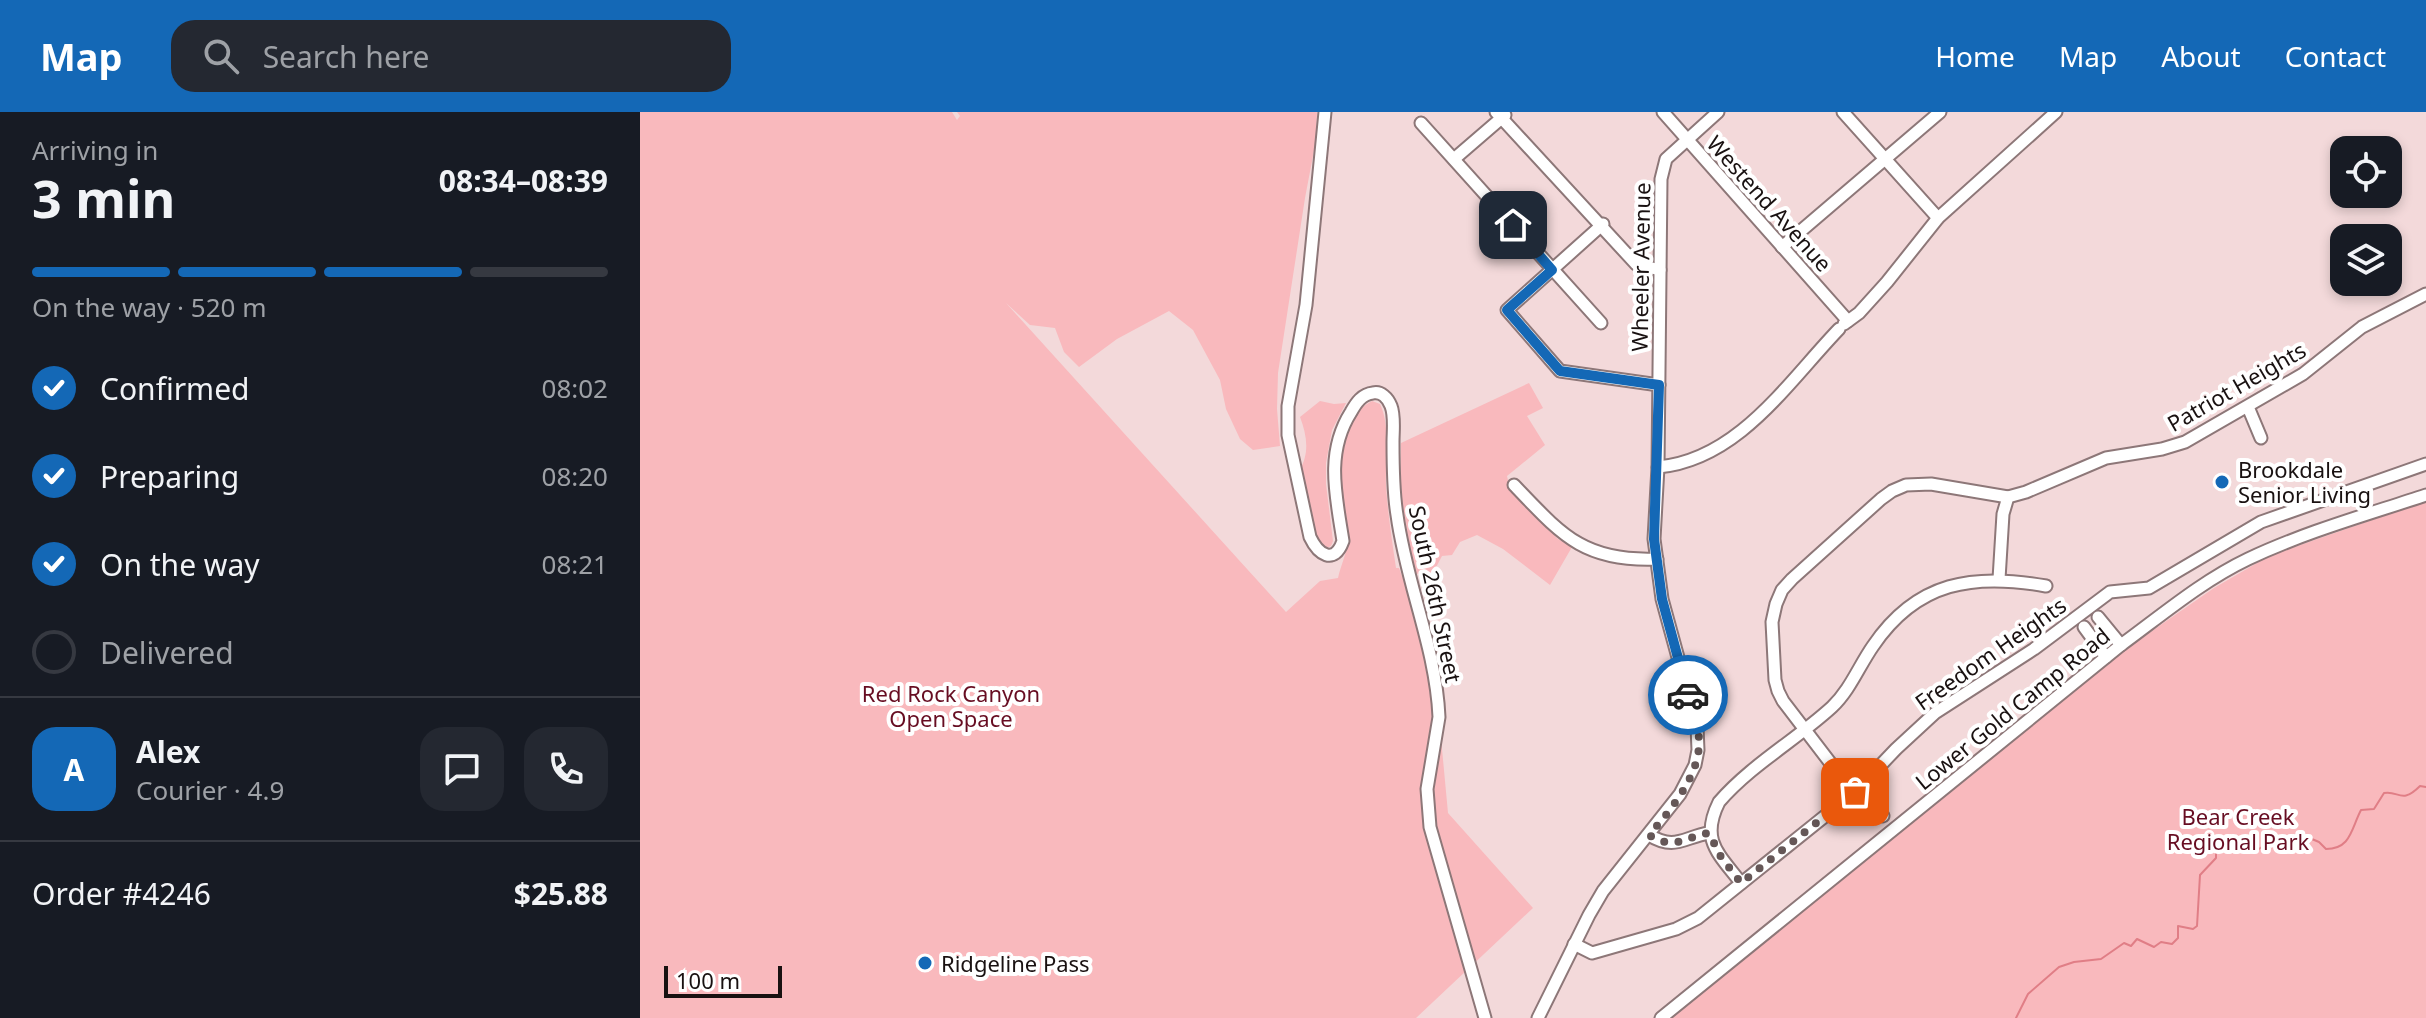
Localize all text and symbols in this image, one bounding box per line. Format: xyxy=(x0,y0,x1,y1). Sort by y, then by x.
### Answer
search box xyxy=(171,20,731,92)
text: Map xyxy=(40,30,123,82)
icon: search xyxy=(199,34,243,78)
text: Search here xyxy=(263,36,430,77)
text: Home xyxy=(1935,37,2015,75)
text: Map xyxy=(2059,37,2117,75)
text: About xyxy=(2161,37,2241,75)
text: Contact xyxy=(2285,37,2386,75)
street label: Westend Avenue xyxy=(1701,129,1839,277)
text: Arriving in xyxy=(32,132,158,168)
map controls xyxy=(2330,136,2402,296)
button: locate xyxy=(2330,136,2402,208)
text: 08:34–08:39 xyxy=(439,160,608,201)
text: 3 min xyxy=(32,162,175,233)
street label: Wheeler Avenue xyxy=(1624,182,1656,352)
pin xyxy=(1479,191,1547,259)
icon: home xyxy=(1491,203,1535,247)
button: layers xyxy=(2330,224,2402,296)
text: On the way · 520 m xyxy=(32,289,266,325)
street label: Patriot Heights xyxy=(2161,334,2311,438)
icon: check xyxy=(32,366,76,410)
text: Confirmed xyxy=(100,368,250,409)
text: 08:02 xyxy=(542,370,608,406)
icon: check xyxy=(32,454,76,498)
place label: Brookdale Senior Living xyxy=(2238,454,2371,509)
text: Preparing xyxy=(100,456,239,497)
text: 08:20 xyxy=(542,458,608,494)
marker: Brookdale Senior Living xyxy=(2213,473,2231,491)
street label: South 26th Street xyxy=(1403,503,1469,685)
icon: check xyxy=(32,542,76,586)
text: On the way xyxy=(100,544,260,585)
text: 08:21 xyxy=(542,546,608,582)
street label: Freedom Heights xyxy=(1908,590,2072,716)
street label: Lower Gold Camp Road xyxy=(1908,620,2116,796)
text: Delivered xyxy=(100,632,234,673)
courier xyxy=(1648,655,1728,735)
icon: car xyxy=(1666,673,1710,717)
park label: Red Rock Canyon Open Space xyxy=(862,678,1040,733)
button: chat xyxy=(420,727,504,811)
button: phone xyxy=(524,727,608,811)
text: Alex xyxy=(136,731,200,772)
text: A xyxy=(64,749,84,790)
pin xyxy=(1821,758,1889,826)
icon: bag xyxy=(1833,770,1877,814)
text: Courier · 4.9 xyxy=(136,772,284,808)
park label: Bear Creek Regional Park xyxy=(2167,801,2309,856)
text: Order #4246 xyxy=(32,873,211,914)
text: $25.88 xyxy=(514,873,608,914)
place label: Ridgeline Pass xyxy=(941,948,1090,978)
marker: Ridgeline Pass xyxy=(916,954,934,972)
scale bar xyxy=(664,962,782,998)
text: 100 m xyxy=(676,965,740,995)

